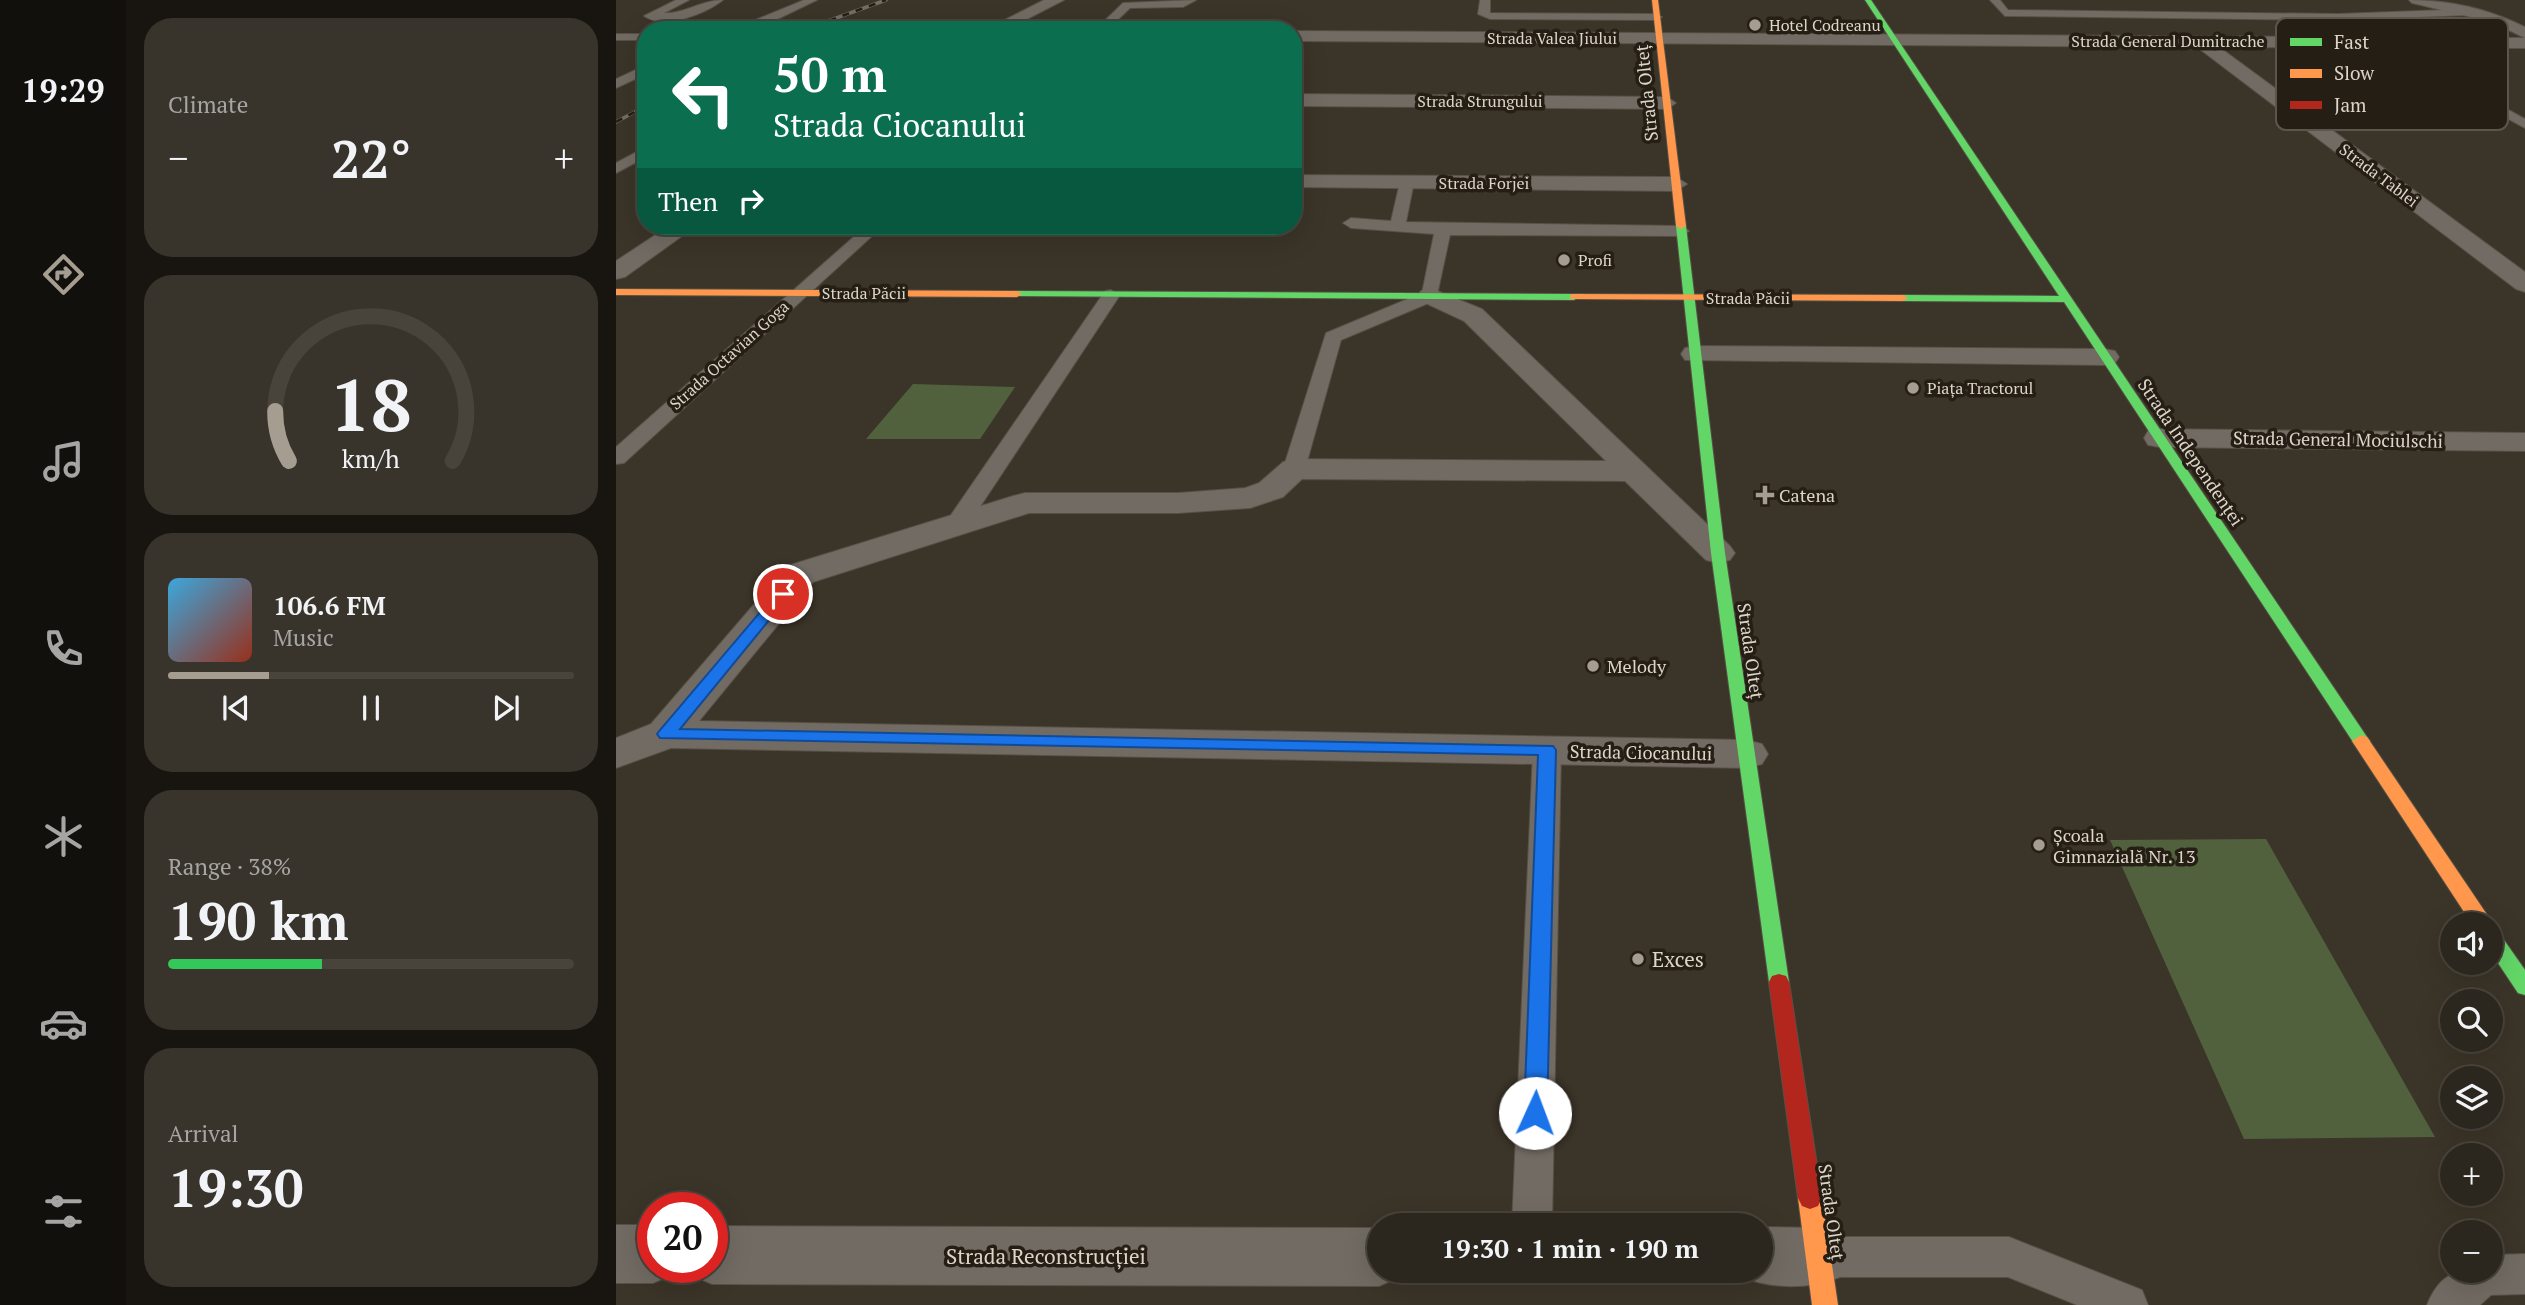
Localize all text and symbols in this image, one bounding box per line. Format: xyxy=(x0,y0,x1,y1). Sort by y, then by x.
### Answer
place label: Hotel Codreanu xyxy=(1769,14,1881,36)
marker: Hotel Codreanu xyxy=(1747,17,1763,33)
legend xyxy=(2276,18,2508,130)
street label: Strada Valea Jiului xyxy=(1487,27,1617,49)
text: Fast xyxy=(2334,29,2369,54)
street label: Strada General Dumitrache xyxy=(2071,30,2265,52)
text: 50 m xyxy=(773,41,887,106)
street label: Strada Olteț xyxy=(1629,43,1663,142)
icon: left xyxy=(658,49,749,140)
text: Slow xyxy=(2334,60,2375,85)
text: 19:29 xyxy=(21,69,105,111)
text: Climate xyxy=(168,89,248,120)
street label: Strada Strungului xyxy=(1417,90,1543,112)
text: Jam xyxy=(2334,92,2367,117)
text: Strada Ciocanului xyxy=(773,104,1026,146)
text: 22° xyxy=(331,124,411,193)
text: − xyxy=(168,133,188,183)
text: + xyxy=(554,133,574,183)
street label: Strada Tablei xyxy=(2335,138,2423,212)
street label: Strada Forjei xyxy=(1439,172,1530,194)
icon: right xyxy=(732,182,770,220)
text: Then xyxy=(658,184,718,218)
place label: Profi xyxy=(1578,249,1612,271)
icon: directions xyxy=(39,250,88,299)
marker: Profi xyxy=(1556,252,1572,268)
street label: Strada Păcii xyxy=(822,282,906,304)
street label: Strada Păcii xyxy=(1706,287,1790,309)
street label: Strada Octavian Goga xyxy=(665,295,793,415)
text: 18 xyxy=(330,356,412,453)
street label: Strada Independenței xyxy=(2133,374,2249,530)
place label: Piața Tractorul xyxy=(1927,377,2034,399)
marker: Piața Tractorul xyxy=(1905,380,1921,396)
street label: Strada General Mociulschi xyxy=(2233,425,2443,453)
icon: music xyxy=(39,437,88,486)
text: km/h xyxy=(342,442,400,475)
place label: Catena xyxy=(1779,483,1835,507)
marker: Catena xyxy=(1757,487,1773,503)
pin xyxy=(753,564,813,624)
icon: arrive xyxy=(764,575,802,613)
text: 106.6 FM xyxy=(273,588,386,622)
street label: Strada Olteț xyxy=(1732,601,1770,701)
text: Music xyxy=(273,622,334,653)
icon: phone xyxy=(39,624,88,673)
place label: Melody xyxy=(1607,654,1667,678)
marker: Melody xyxy=(1585,658,1601,674)
icon: previous xyxy=(217,689,255,727)
icon: pause xyxy=(352,689,390,727)
icon: next xyxy=(487,689,525,727)
street label: Strada Ciocanului xyxy=(1570,739,1712,765)
icon: climate xyxy=(39,812,88,861)
place label: Școala Gimnazială Nr. 13 xyxy=(2053,823,2196,868)
marker: Școala Gimnazială Nr. 13 xyxy=(2031,837,2047,853)
text: Range · 38% xyxy=(168,851,291,882)
text: 190 km xyxy=(168,886,349,955)
map controls xyxy=(2440,912,2503,1283)
button: sound xyxy=(2440,912,2503,975)
place label: Exces xyxy=(1652,945,1704,973)
marker: Exces xyxy=(1630,951,1646,967)
button: search xyxy=(2440,989,2503,1052)
icon: car xyxy=(39,999,88,1048)
button: layers xyxy=(2440,1066,2503,1129)
position arrow xyxy=(1498,1076,1572,1150)
text: Arrival xyxy=(168,1118,239,1149)
button: + xyxy=(2440,1143,2503,1206)
text: 19:30 xyxy=(168,1153,303,1222)
street label: Strada Olteț xyxy=(1813,1162,1851,1262)
icon: filters xyxy=(39,1187,88,1236)
speed limit sign: 20 xyxy=(637,1192,728,1283)
button: − xyxy=(2440,1220,2503,1283)
text: 19:30 · 1 min · 190 m xyxy=(1441,1231,1699,1265)
street label: Strada Reconstrucției xyxy=(946,1242,1146,1270)

